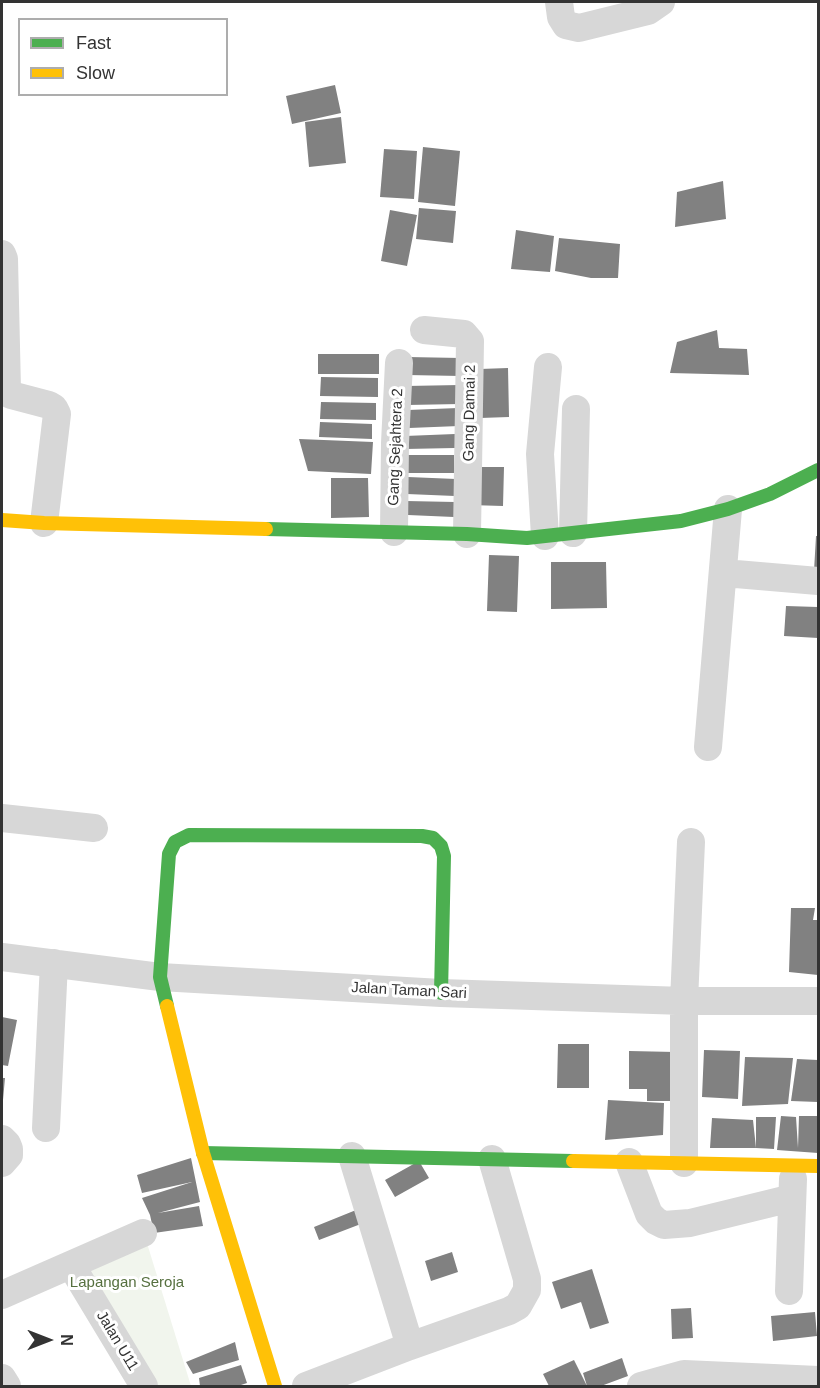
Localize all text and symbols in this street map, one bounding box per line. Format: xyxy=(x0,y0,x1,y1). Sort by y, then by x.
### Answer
legend xyxy=(18,18,228,96)
text: Fast xyxy=(76,33,111,53)
text: Slow xyxy=(76,63,115,83)
street label: Gang Damai 2 xyxy=(460,364,480,462)
street label: Gang Sejahtera 2 xyxy=(385,388,407,506)
street label: Jalan Taman Sari xyxy=(351,979,467,1003)
park label: Lapangan Seroja xyxy=(70,1274,184,1292)
street label: Jalan U11 xyxy=(92,1308,142,1374)
north arrow xyxy=(18,1310,78,1370)
text: N xyxy=(58,1334,75,1346)

